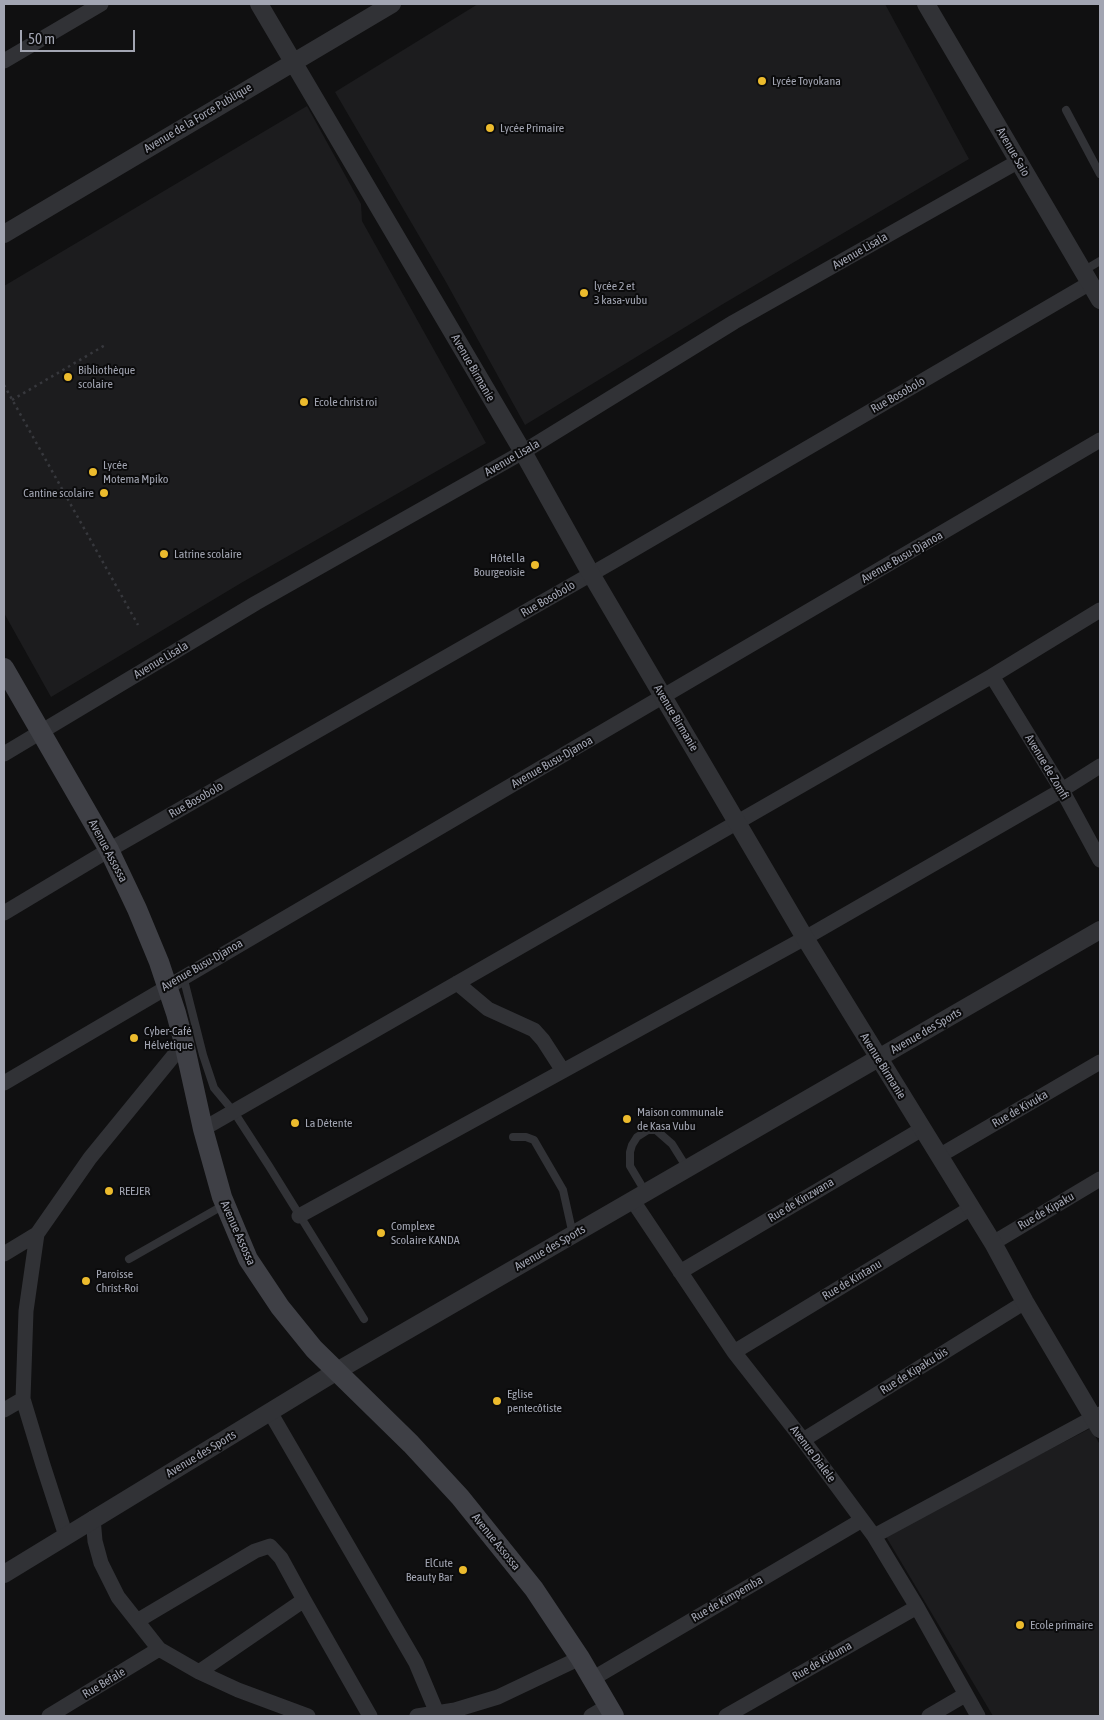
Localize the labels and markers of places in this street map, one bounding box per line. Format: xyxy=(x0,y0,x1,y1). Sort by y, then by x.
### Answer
place label: Lycée Toyokana xyxy=(772,74,841,88)
marker: Lycée Toyokana xyxy=(756,75,768,87)
place label: Lycée Primaire xyxy=(500,121,564,135)
marker: Lycée Primaire xyxy=(484,122,496,134)
place label: lycée 2 et 3 kasa-vubu xyxy=(594,279,647,307)
marker: lycée 2 et 3 kasa-vubu xyxy=(578,287,590,299)
place label: Bibliothèque scolaire xyxy=(78,363,135,391)
marker: Bibliothèque scolaire xyxy=(62,371,74,383)
place label: Ecole christ roi xyxy=(314,395,377,409)
marker: Ecole christ roi xyxy=(298,396,310,408)
place label: Lycée Motema Mpiko xyxy=(103,458,168,486)
marker: Lycée Motema Mpiko xyxy=(87,466,99,478)
place label: Cantine scolaire xyxy=(23,486,94,500)
marker: Cantine scolaire xyxy=(98,487,110,499)
place label: Latrine scolaire xyxy=(174,547,242,561)
marker: Latrine scolaire xyxy=(158,548,170,560)
place label: Hôtel la Bourgeoisie xyxy=(474,551,525,579)
marker: Hôtel la Bourgeoisie xyxy=(529,559,541,571)
place label: Cyber-Café Hélvétique xyxy=(144,1024,193,1052)
marker: Cyber-Café Hélvétique xyxy=(128,1032,140,1044)
place label: Maison communale de Kasa Vubu xyxy=(637,1105,724,1133)
marker: Maison communale de Kasa Vubu xyxy=(621,1113,633,1125)
place label: La Détente xyxy=(305,1116,352,1130)
marker: La Détente xyxy=(289,1117,301,1129)
place label: REEJER xyxy=(119,1184,150,1198)
marker: REEJER xyxy=(103,1185,115,1197)
place label: Complexe Scolaire KANDA xyxy=(391,1219,460,1247)
marker: Complexe Scolaire KANDA xyxy=(375,1227,387,1239)
place label: Paroisse Christ-Roi xyxy=(96,1267,139,1295)
marker: Paroisse Christ-Roi xyxy=(80,1275,92,1287)
place label: Eglise pentecôtiste xyxy=(507,1387,562,1415)
marker: Eglise pentecôtiste xyxy=(491,1395,503,1407)
place label: ElCute Beauty Bar xyxy=(406,1556,453,1584)
marker: ElCute Beauty Bar xyxy=(457,1564,469,1576)
place label: Ecole primaire xyxy=(1030,1618,1093,1632)
marker: Ecole primaire xyxy=(1014,1619,1026,1631)

